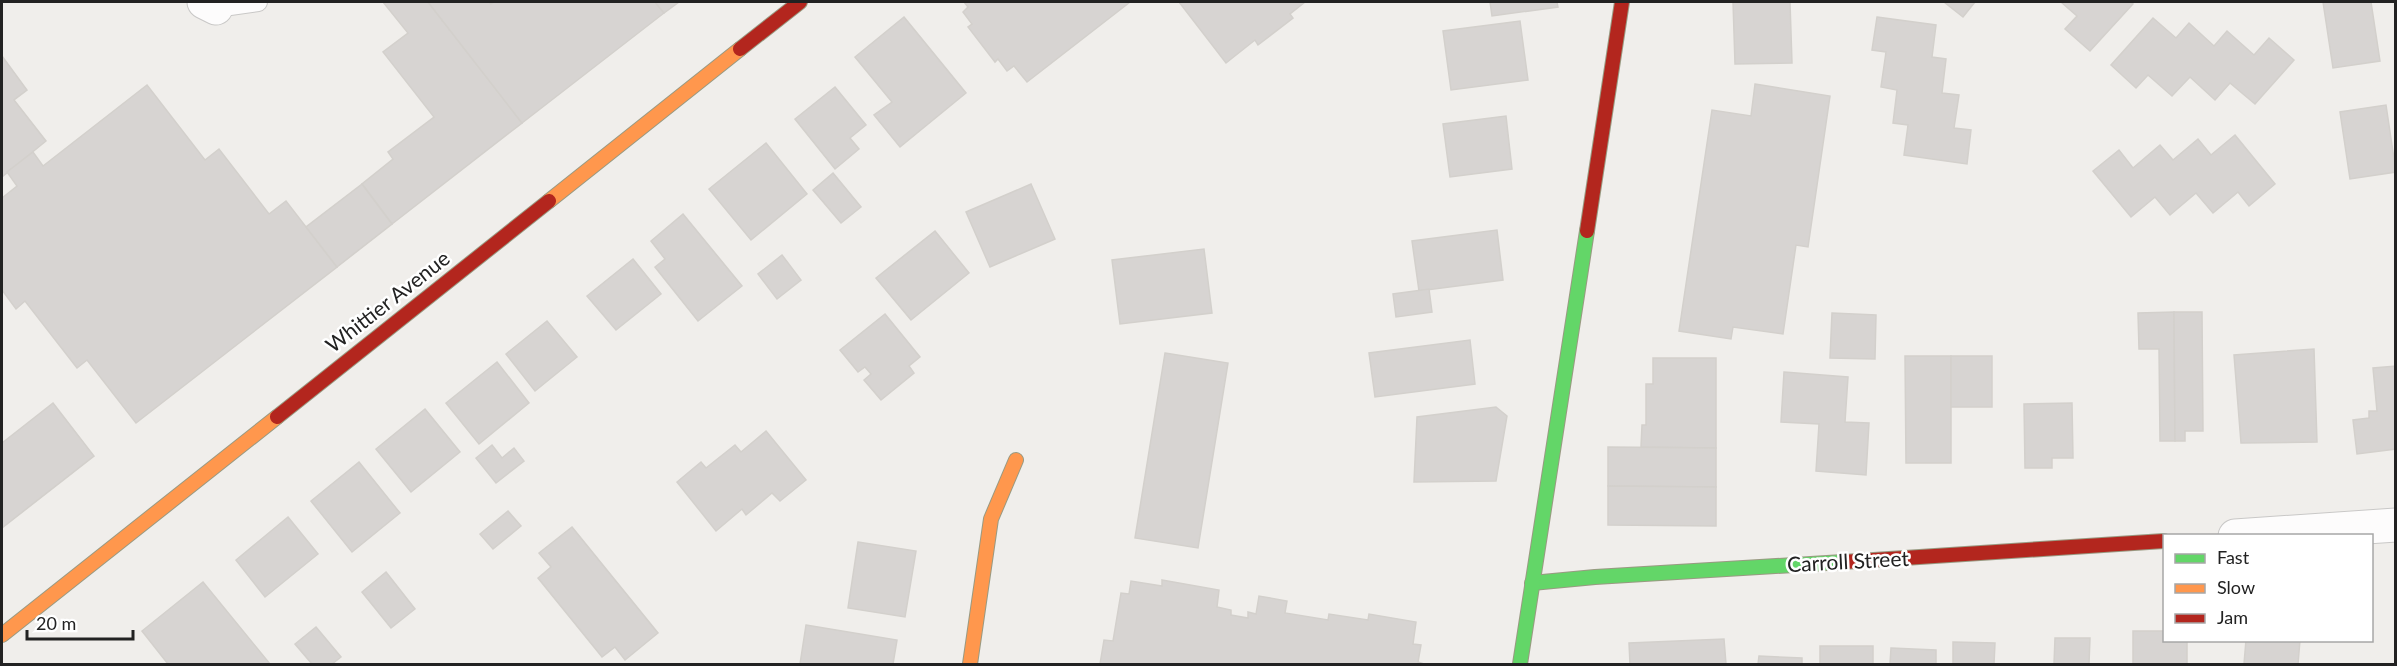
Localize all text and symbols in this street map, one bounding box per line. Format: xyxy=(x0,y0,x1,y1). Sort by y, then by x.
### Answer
street label: Whittier Avenue xyxy=(320,245,454,357)
legend xyxy=(2163,534,2373,642)
street label: Carroll Street xyxy=(1786,545,1910,576)
text: Fast xyxy=(2217,546,2250,568)
text: Slow xyxy=(2217,576,2255,598)
scale bar xyxy=(27,603,134,641)
text: Jam xyxy=(2217,606,2248,628)
text: 20 m xyxy=(36,612,76,634)

